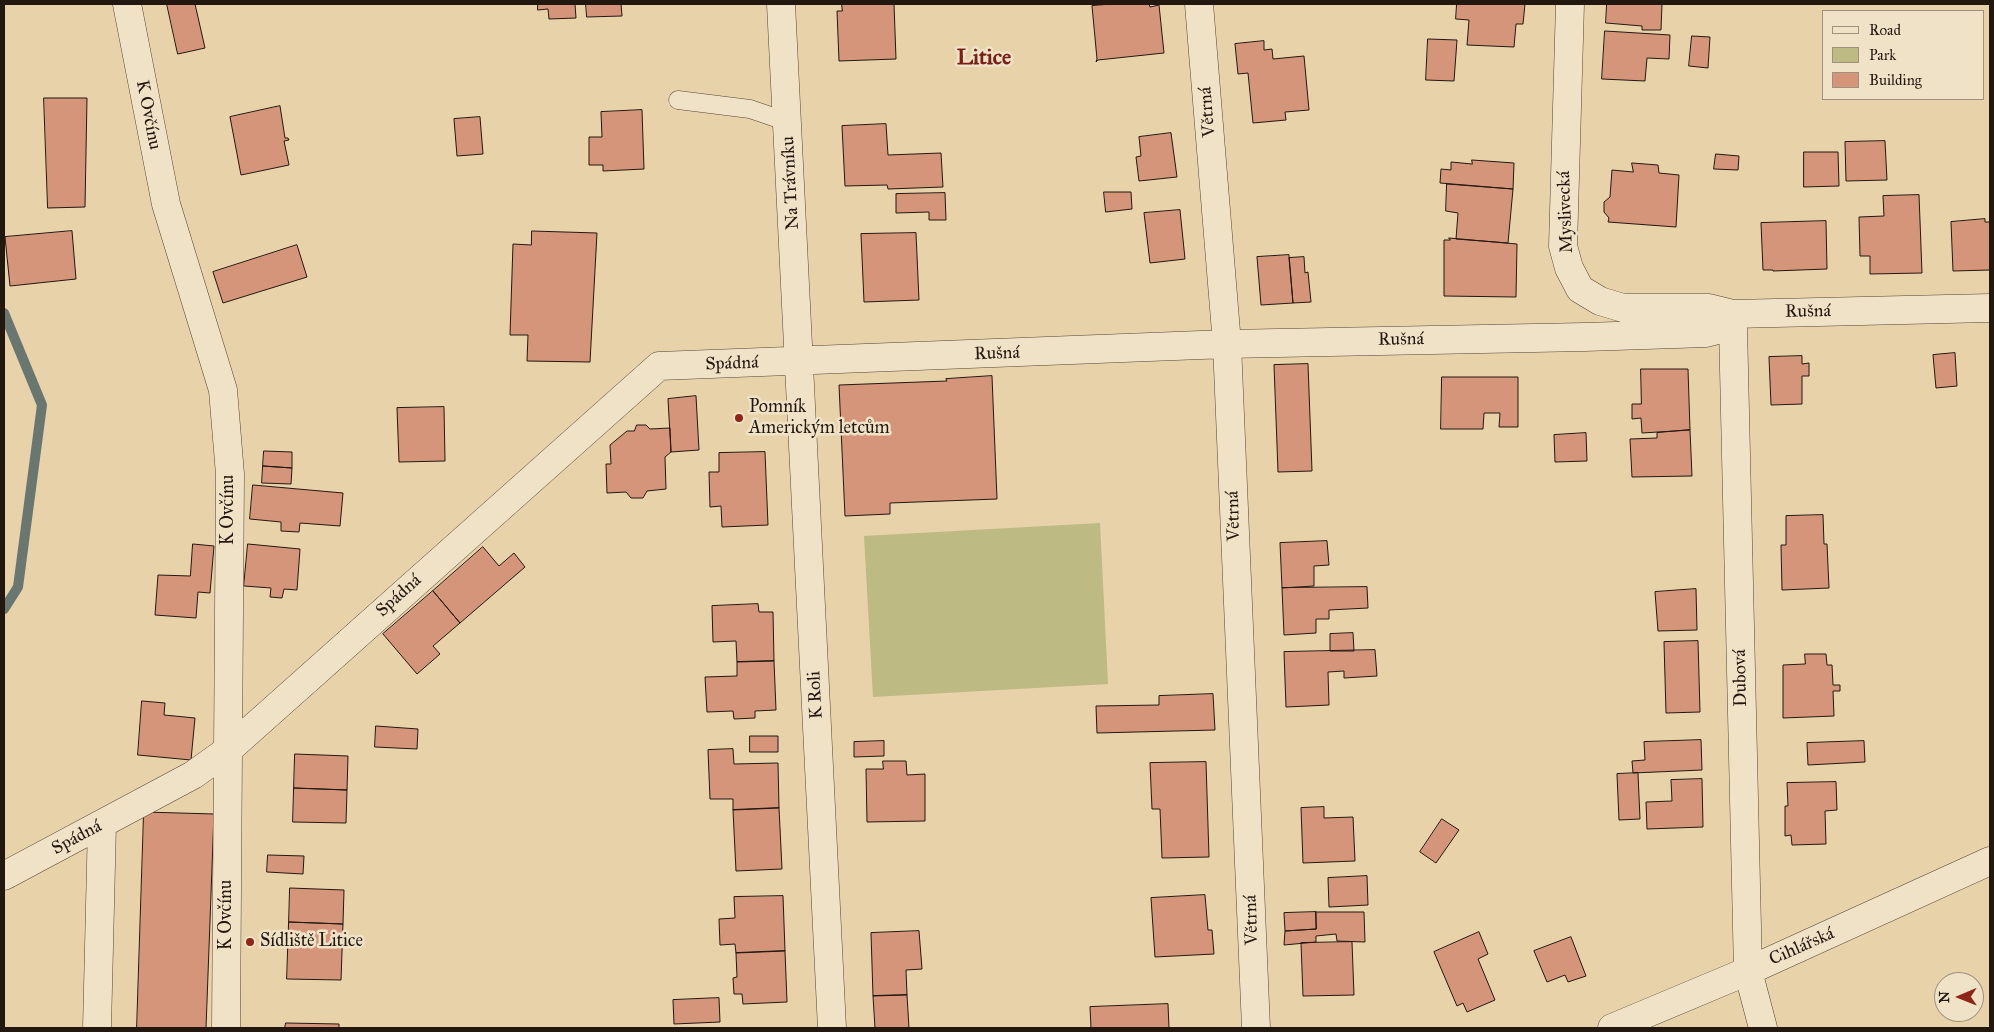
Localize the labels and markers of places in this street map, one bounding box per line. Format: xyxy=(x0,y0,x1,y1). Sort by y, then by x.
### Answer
place label: Pomník Americkým letcům xyxy=(749,397,890,439)
marker: Pomník Americkým letcům xyxy=(733,412,745,424)
place label: Sídliště Litice xyxy=(260,931,363,953)
marker: Sídliště Litice xyxy=(244,936,256,948)

